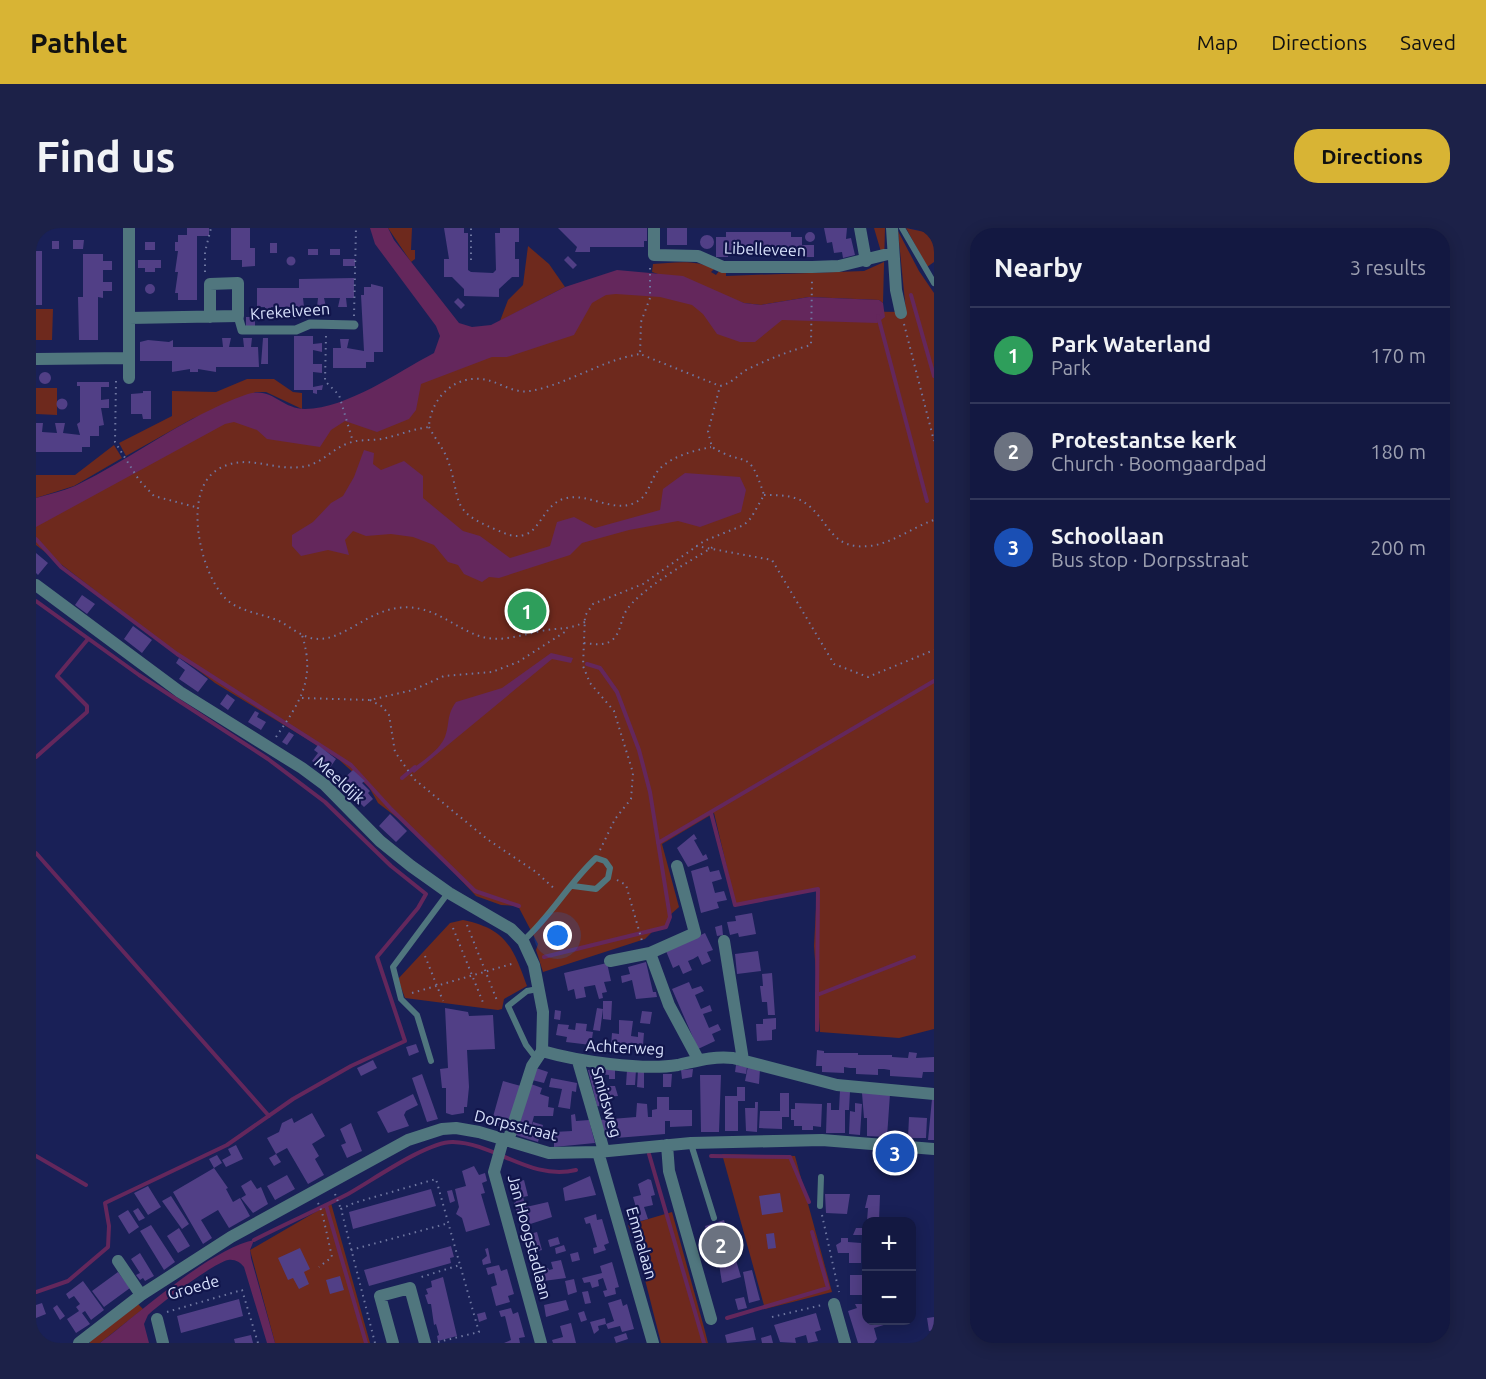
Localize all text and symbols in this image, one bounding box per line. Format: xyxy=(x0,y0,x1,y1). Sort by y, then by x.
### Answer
text: Pathlet xyxy=(30,27,128,58)
text: Map xyxy=(1197,30,1238,54)
text: Directions xyxy=(1271,30,1367,54)
text: Saved xyxy=(1400,30,1456,54)
button: Directions xyxy=(1294,129,1450,183)
text: Find us xyxy=(36,133,175,180)
street label: Libelleveen xyxy=(724,239,806,259)
text: Nearby xyxy=(994,253,1082,282)
text: 3 results xyxy=(1350,256,1426,279)
street label: Krekelveen xyxy=(249,299,331,323)
text: Park Waterland xyxy=(1051,331,1211,356)
text: 1 xyxy=(1008,344,1019,367)
text: 170 m xyxy=(1370,344,1426,367)
text: Park xyxy=(1051,356,1091,379)
text: Protestantse kerk xyxy=(1051,427,1237,452)
text: 2 xyxy=(1008,440,1019,463)
text: 180 m xyxy=(1370,440,1426,463)
text: Church · Boomgaardpad xyxy=(1051,452,1267,475)
text: Schoollaan xyxy=(1051,523,1164,548)
text: 3 xyxy=(1008,536,1019,559)
text: 200 m xyxy=(1370,536,1426,559)
text: Bus stop · Dorpsstraat xyxy=(1051,548,1249,571)
pin: 1 xyxy=(508,588,546,634)
street label: Meeldijk xyxy=(311,753,369,807)
your location xyxy=(543,921,572,950)
street label: Achterweg xyxy=(585,1036,665,1058)
street label: Smidsweg xyxy=(588,1065,626,1139)
street label: Dorpsstraat xyxy=(473,1106,560,1144)
pin: 3 xyxy=(876,1130,914,1176)
street label: Jan Hoogstadlaan xyxy=(505,1173,555,1301)
street label: Emmalaan xyxy=(623,1205,661,1281)
map controls xyxy=(862,1217,916,1325)
button: + xyxy=(862,1217,916,1271)
pin: 2 xyxy=(702,1222,740,1268)
street label: Groede xyxy=(165,1271,221,1303)
button: − xyxy=(862,1271,916,1325)

